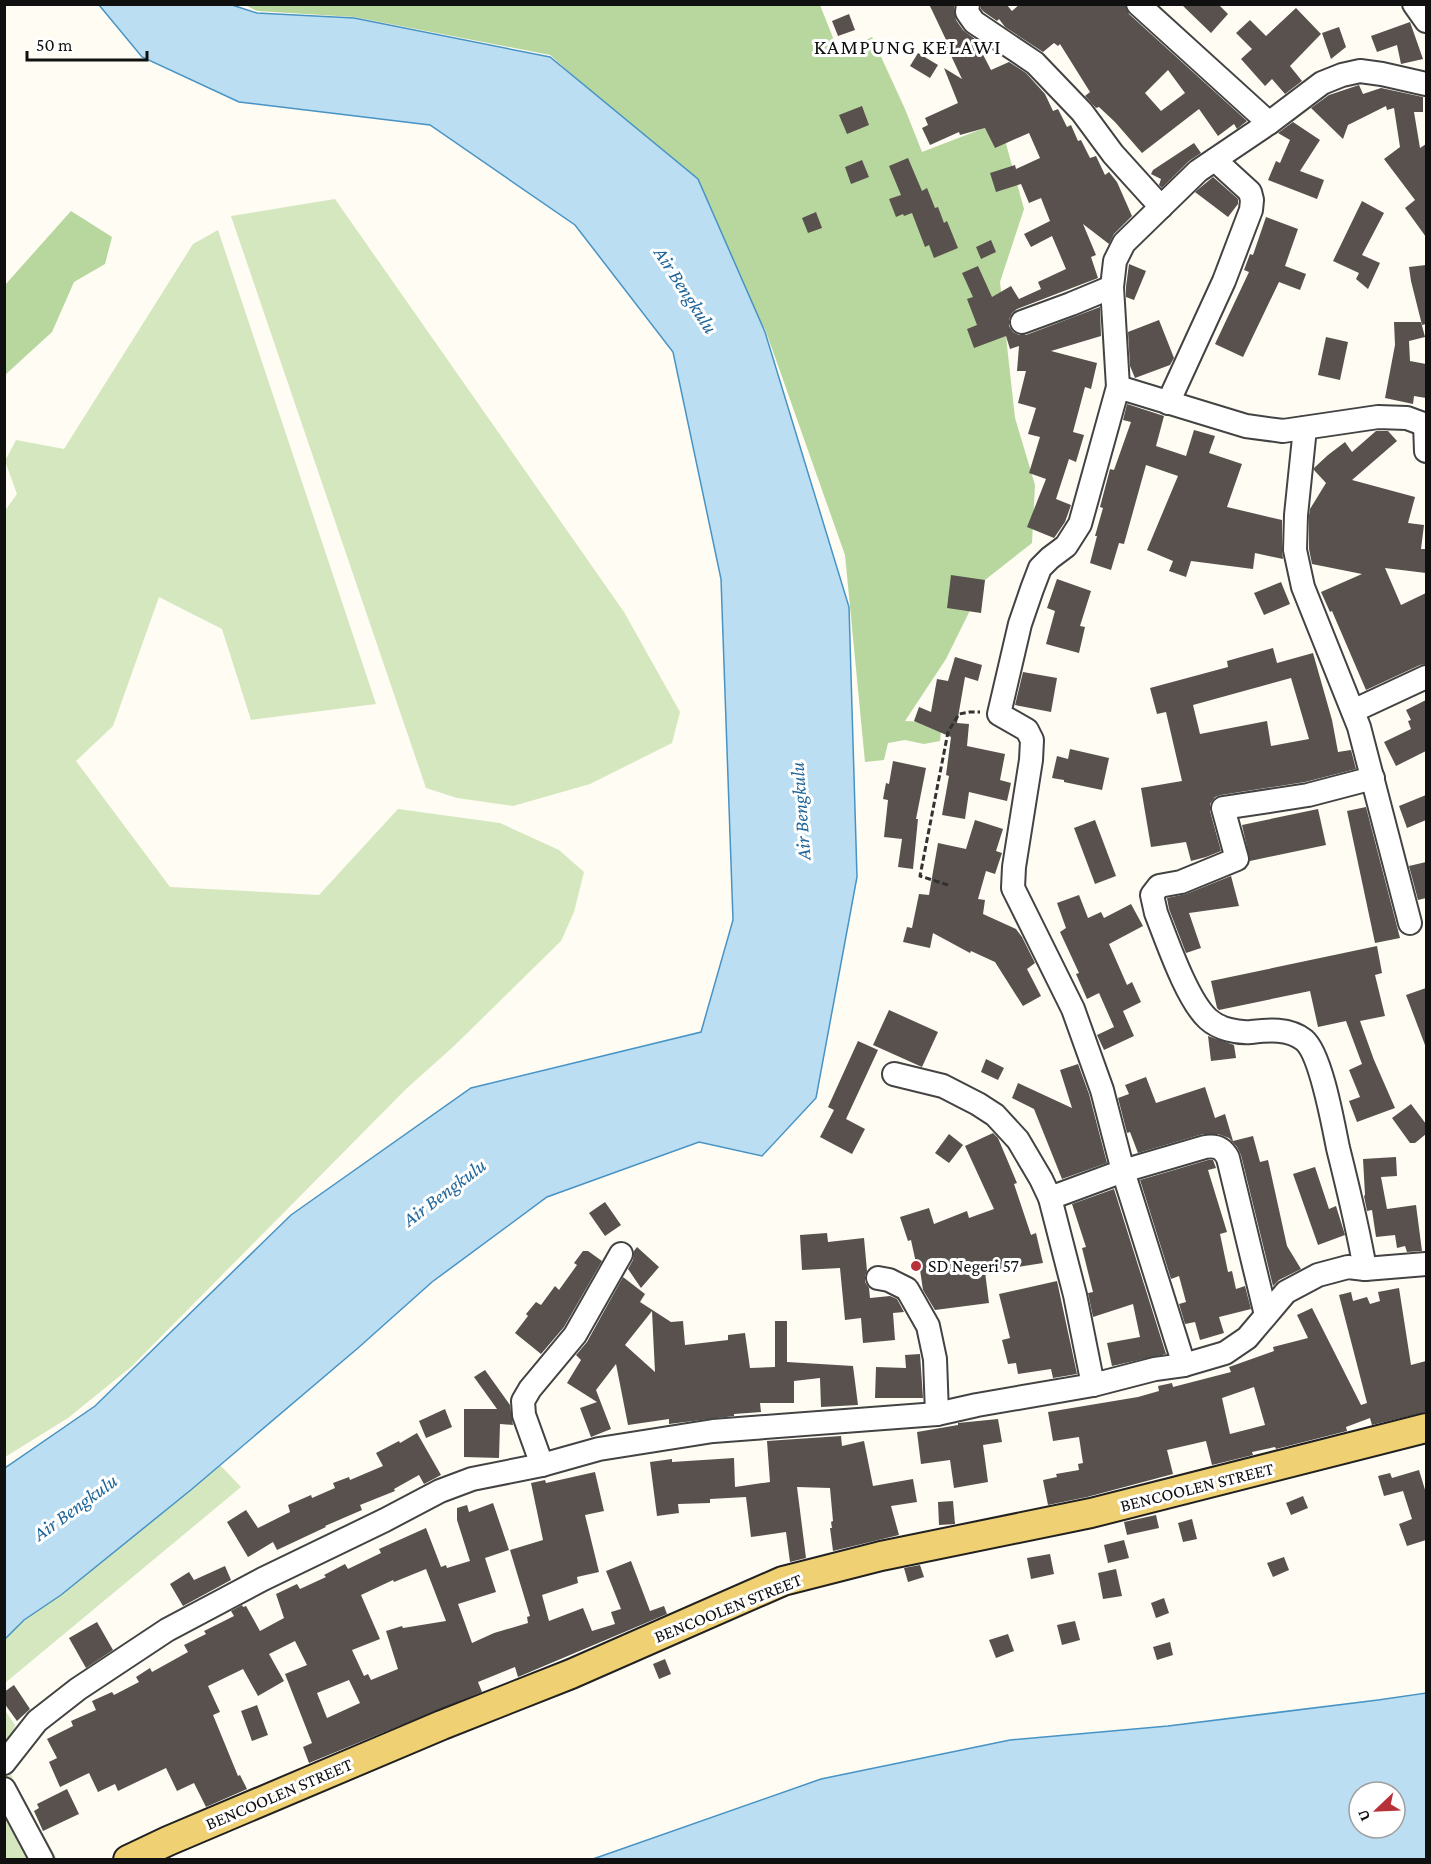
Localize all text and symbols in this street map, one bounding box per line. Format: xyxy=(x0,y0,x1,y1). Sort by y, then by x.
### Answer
scale bar xyxy=(27,24,147,62)
text: 50 m xyxy=(36,35,73,55)
district label: KAMPUNG KELAWI xyxy=(814,35,1002,59)
water label: Air Bengkulu xyxy=(649,242,722,338)
water label: Air Bengkulu xyxy=(786,761,815,862)
water label: Air Bengkulu xyxy=(397,1154,491,1232)
place label: SD Negeri 57 xyxy=(928,1256,1019,1276)
marker: SD Negeri 57 xyxy=(909,1259,923,1273)
street label: BENCOOLEN STREET xyxy=(1118,1458,1276,1516)
water label: Air Bengkulu xyxy=(28,1469,122,1546)
street label: BENCOOLEN STREET xyxy=(651,1569,805,1647)
street label: BENCOOLEN STREET xyxy=(203,1754,356,1834)
north arrow xyxy=(1347,1780,1407,1840)
text: U xyxy=(1354,1807,1374,1824)

